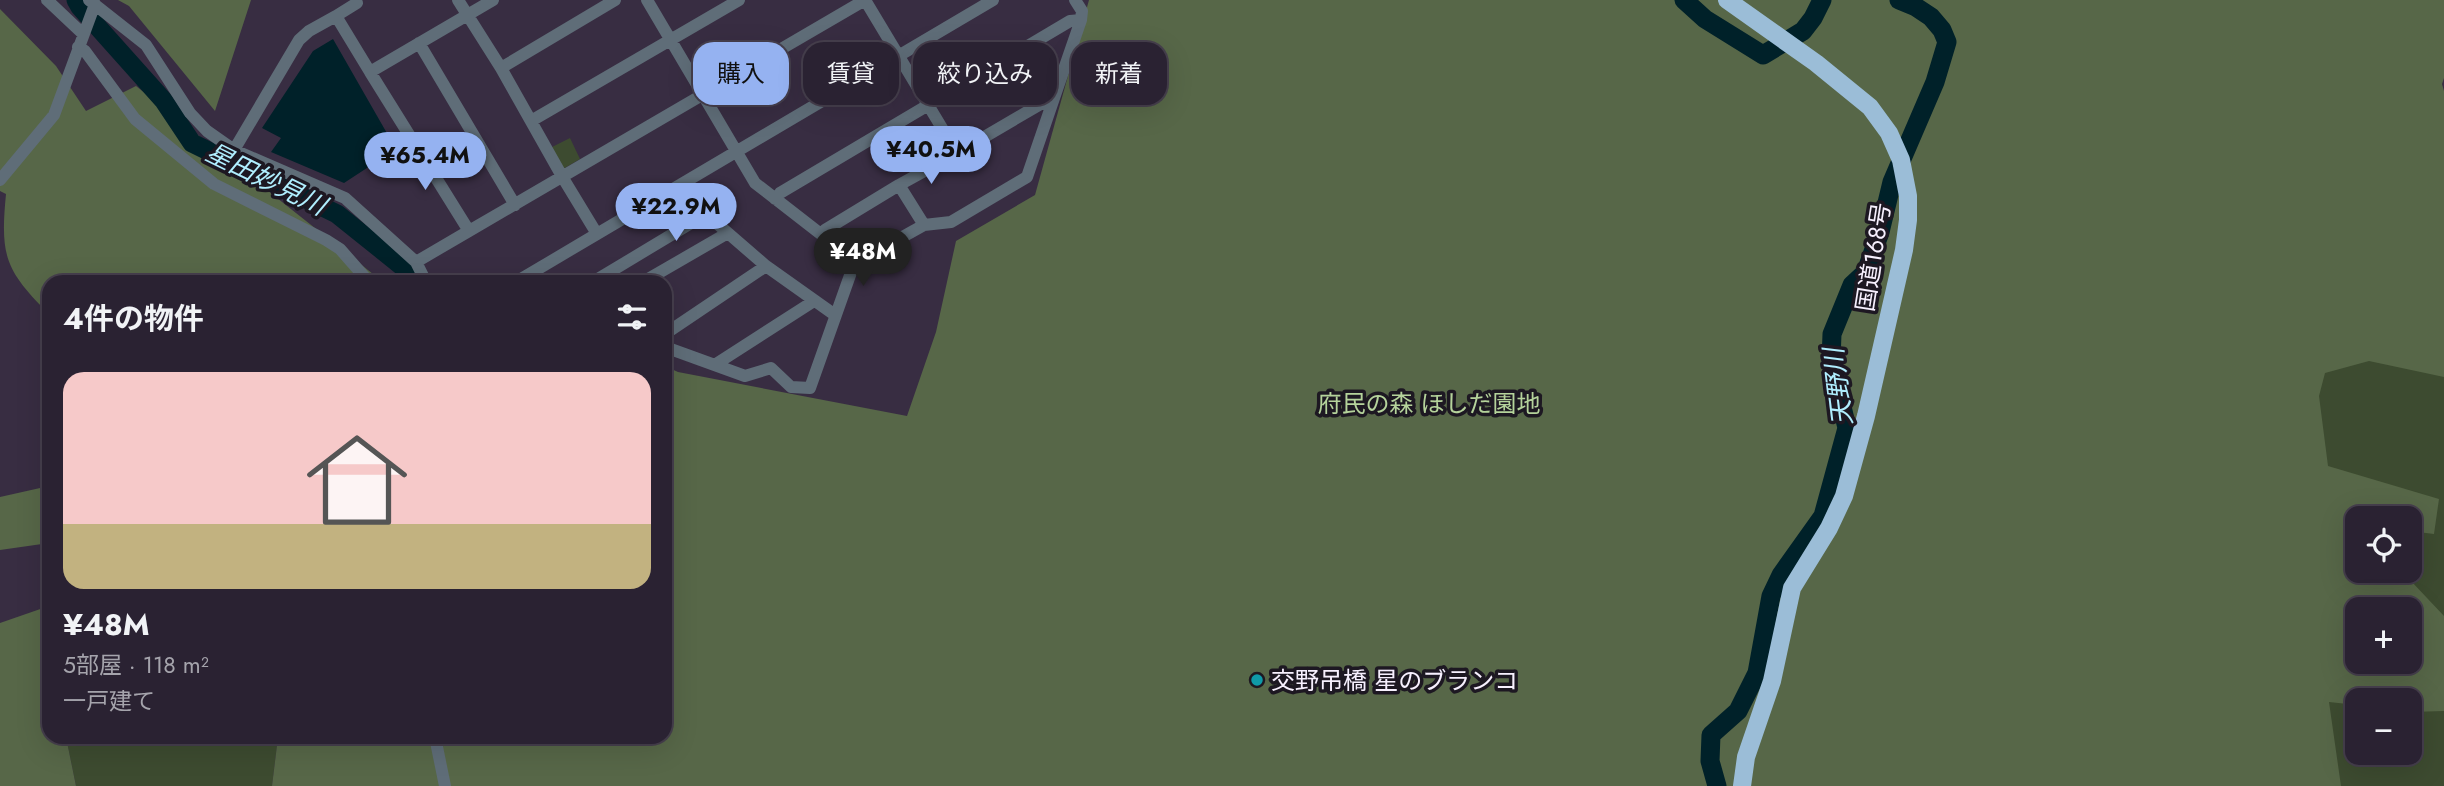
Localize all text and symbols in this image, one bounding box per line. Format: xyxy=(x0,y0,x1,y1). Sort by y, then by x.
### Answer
chip: 購入 xyxy=(693,42,789,105)
chip: 賃貸 xyxy=(803,42,899,105)
chip: 絞り込み xyxy=(913,42,1057,105)
chip: 新着 xyxy=(1071,42,1167,105)
pin: ¥40.5M xyxy=(874,127,988,186)
pin: ¥65.4M xyxy=(368,132,482,192)
text: ¥40.5M xyxy=(886,132,976,166)
water label: 星田妙見川 xyxy=(199,133,335,226)
text: ¥65.4M xyxy=(380,138,470,172)
pin: ¥22.9M xyxy=(619,184,733,243)
text: ¥22.9M xyxy=(632,189,720,223)
street label: 国道168号 xyxy=(1847,200,1899,314)
pin: ¥48M xyxy=(822,229,904,288)
text: ¥48M xyxy=(830,234,896,268)
text: 4件の物件 xyxy=(63,297,204,340)
icon: filters xyxy=(613,298,651,336)
water label: 天野川 xyxy=(1814,343,1862,428)
park label: 府民の森 ほしだ園地 xyxy=(1317,386,1541,421)
icon: home xyxy=(294,417,420,543)
map controls xyxy=(2345,506,2422,765)
button: locate xyxy=(2345,506,2422,583)
button: + xyxy=(2345,597,2422,674)
text: ¥48M xyxy=(63,603,150,646)
text: 5部屋 · 118 m² xyxy=(63,648,209,682)
place label: 交野吊橋 星のブランコ xyxy=(1271,663,1518,698)
marker: 交野吊橋 星のブランコ xyxy=(1249,672,1265,688)
text: 一戸建て xyxy=(63,684,155,718)
button: − xyxy=(2345,688,2422,765)

